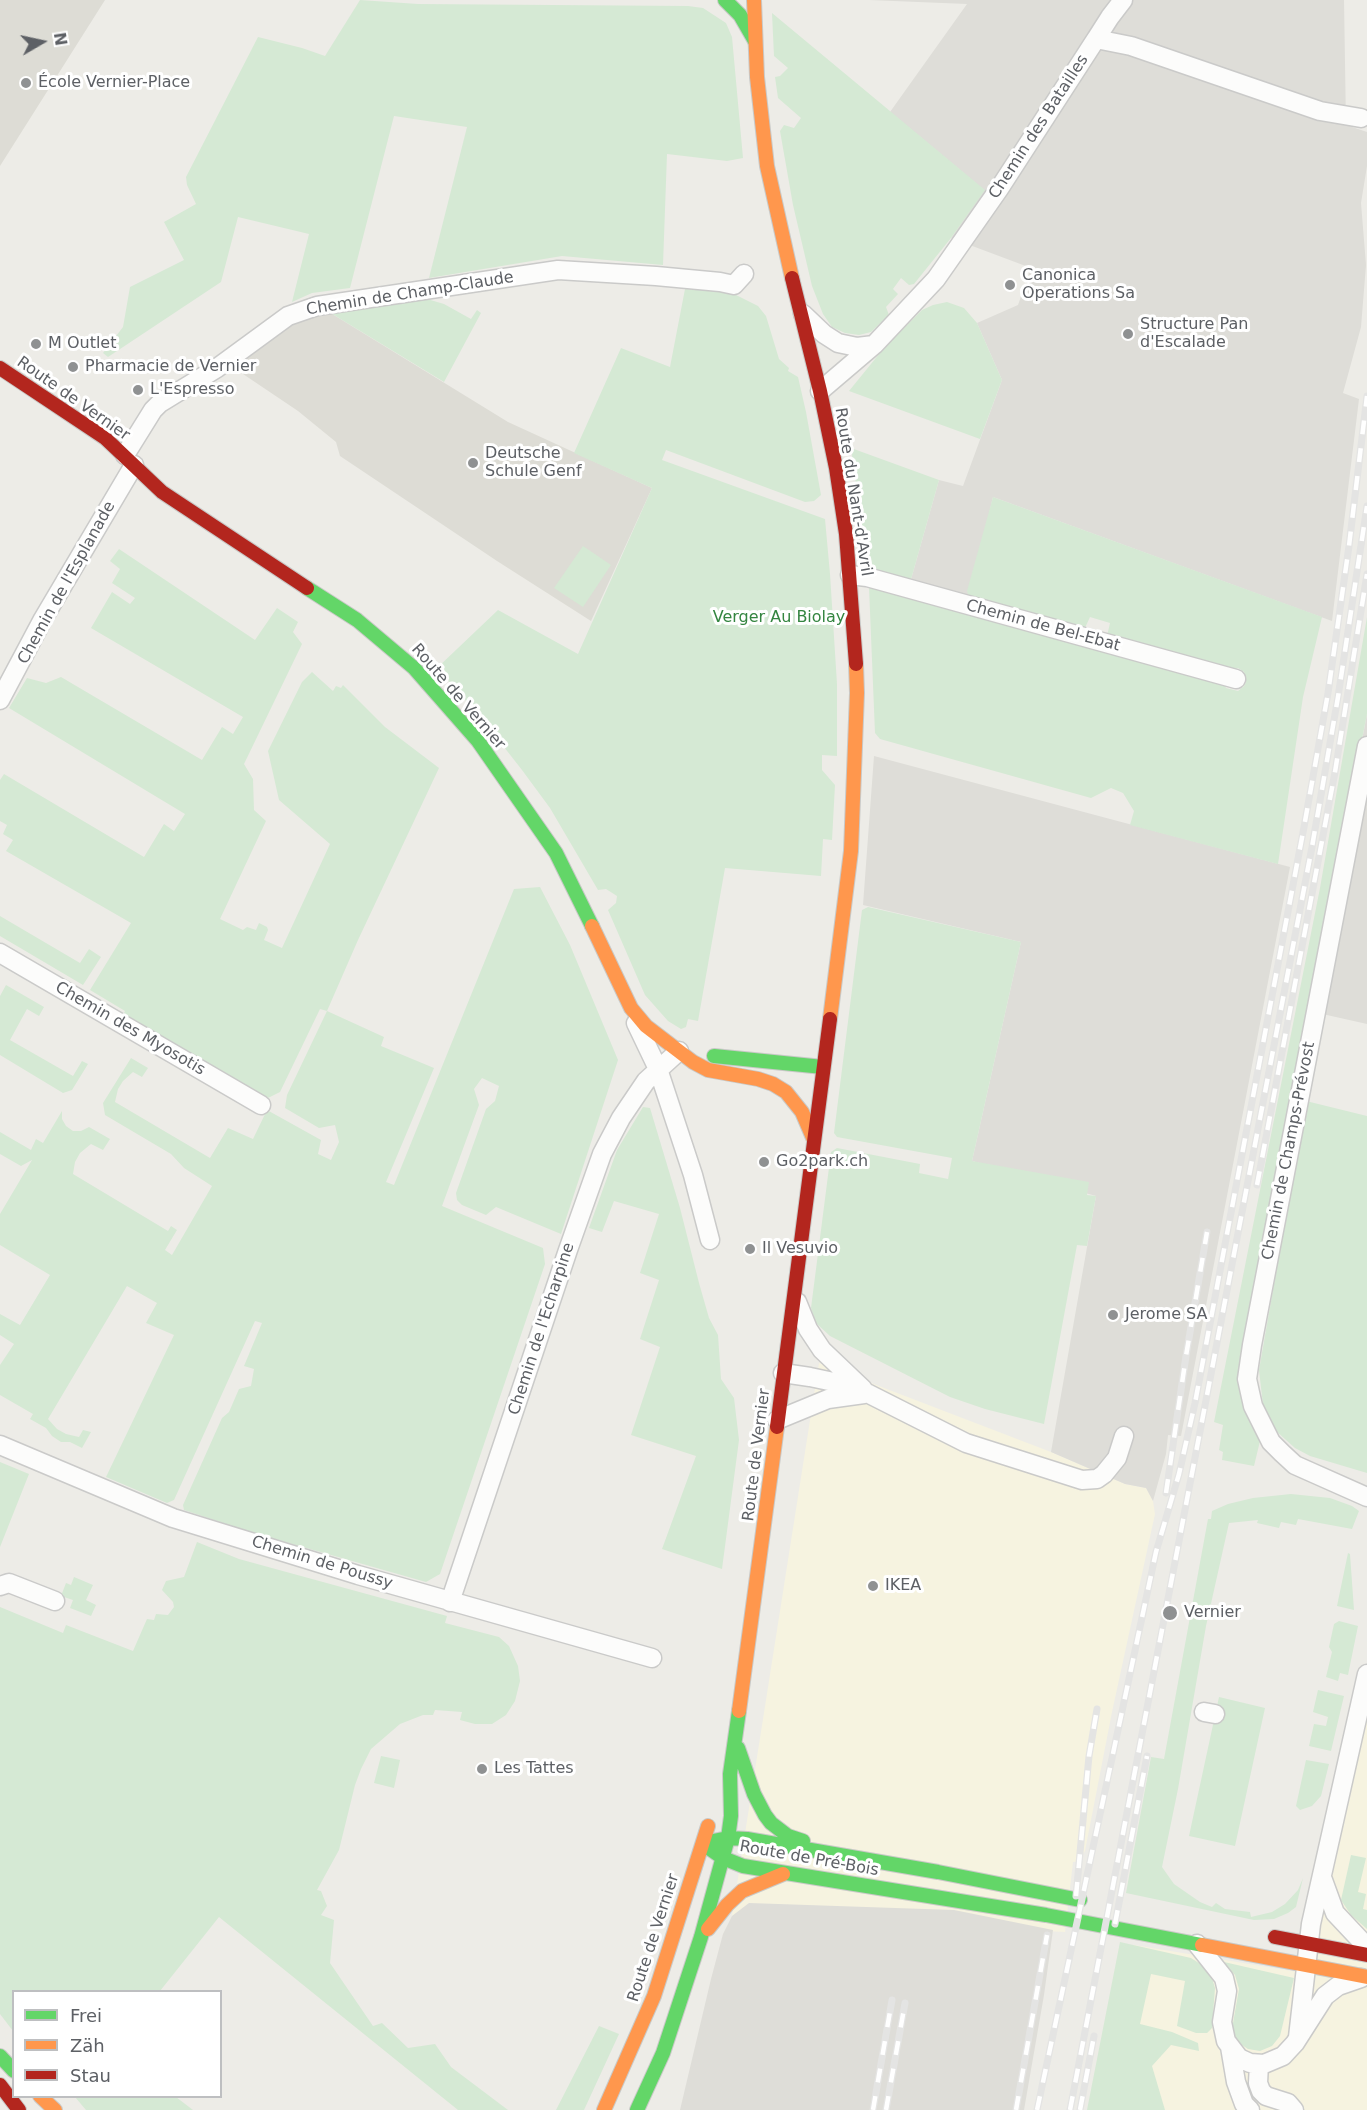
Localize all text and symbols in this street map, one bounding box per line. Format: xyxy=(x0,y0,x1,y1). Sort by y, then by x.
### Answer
north arrow xyxy=(12,12,72,72)
text: N xyxy=(50,31,71,47)
street label: Chemin des Batailles xyxy=(985,51,1093,203)
place label: École Vernier-Place xyxy=(38,73,190,93)
marker: École Vernier-Place xyxy=(19,76,33,90)
place label: Canonica Operations Sa xyxy=(1022,266,1135,304)
street label: Chemin de Champ-Claude xyxy=(305,268,515,320)
marker: Canonica Operations Sa xyxy=(1003,278,1017,292)
place label: Structure Pan d'Escalade xyxy=(1140,315,1248,353)
marker: Structure Pan d'Escalade xyxy=(1121,327,1135,341)
place label: M Outlet xyxy=(48,334,116,354)
marker: M Outlet xyxy=(29,337,43,351)
street label: Route de Vernier xyxy=(13,353,133,445)
place label: Pharmacie de Vernier xyxy=(85,357,256,377)
marker: Pharmacie de Vernier xyxy=(66,360,80,374)
place label: L'Espresso xyxy=(150,380,234,400)
marker: L'Espresso xyxy=(131,383,145,397)
street label: Route du Nant-d'Avril xyxy=(830,406,876,578)
place label: Deutsche Schule Genf xyxy=(485,444,582,482)
marker: Deutsche Schule Genf xyxy=(466,456,480,470)
street label: Chemin de l'Esplanade xyxy=(14,498,120,668)
street label: Chemin de Bel-Ebat xyxy=(964,596,1122,656)
park label: Verger Au Biolay xyxy=(713,608,845,628)
street label: Route de Vernier xyxy=(407,640,509,754)
street label: Chemin des Myosotis xyxy=(52,978,208,1080)
street label: Chemin de Champs-Prévost xyxy=(1258,1040,1320,1262)
place label: Go2park.ch xyxy=(776,1152,868,1172)
marker: Go2park.ch xyxy=(757,1155,771,1169)
place label: Il Vesuvio xyxy=(762,1239,838,1259)
street label: Chemin de l'Echarpine xyxy=(505,1240,579,1418)
marker: Il Vesuvio xyxy=(743,1242,757,1256)
place label: Jerome SA xyxy=(1125,1305,1207,1325)
marker: Jerome SA xyxy=(1106,1308,1120,1322)
street label: Route de Vernier xyxy=(739,1388,775,1522)
street label: Chemin de Poussy xyxy=(249,1532,395,1594)
place label: IKEA xyxy=(885,1576,921,1596)
marker: IKEA xyxy=(866,1579,880,1593)
place label: Vernier xyxy=(1184,1603,1241,1623)
marker: Vernier xyxy=(1161,1604,1179,1622)
place label: Les Tattes xyxy=(494,1759,574,1779)
marker: Les Tattes xyxy=(475,1762,489,1776)
street label: Route de Pré-Bois xyxy=(738,1837,880,1881)
street label: Route de Vernier xyxy=(624,1872,684,2004)
legend xyxy=(12,1990,222,2098)
text: Frei xyxy=(70,2005,102,2026)
text: Zäh xyxy=(70,2035,105,2056)
text: Stau xyxy=(70,2065,111,2086)

